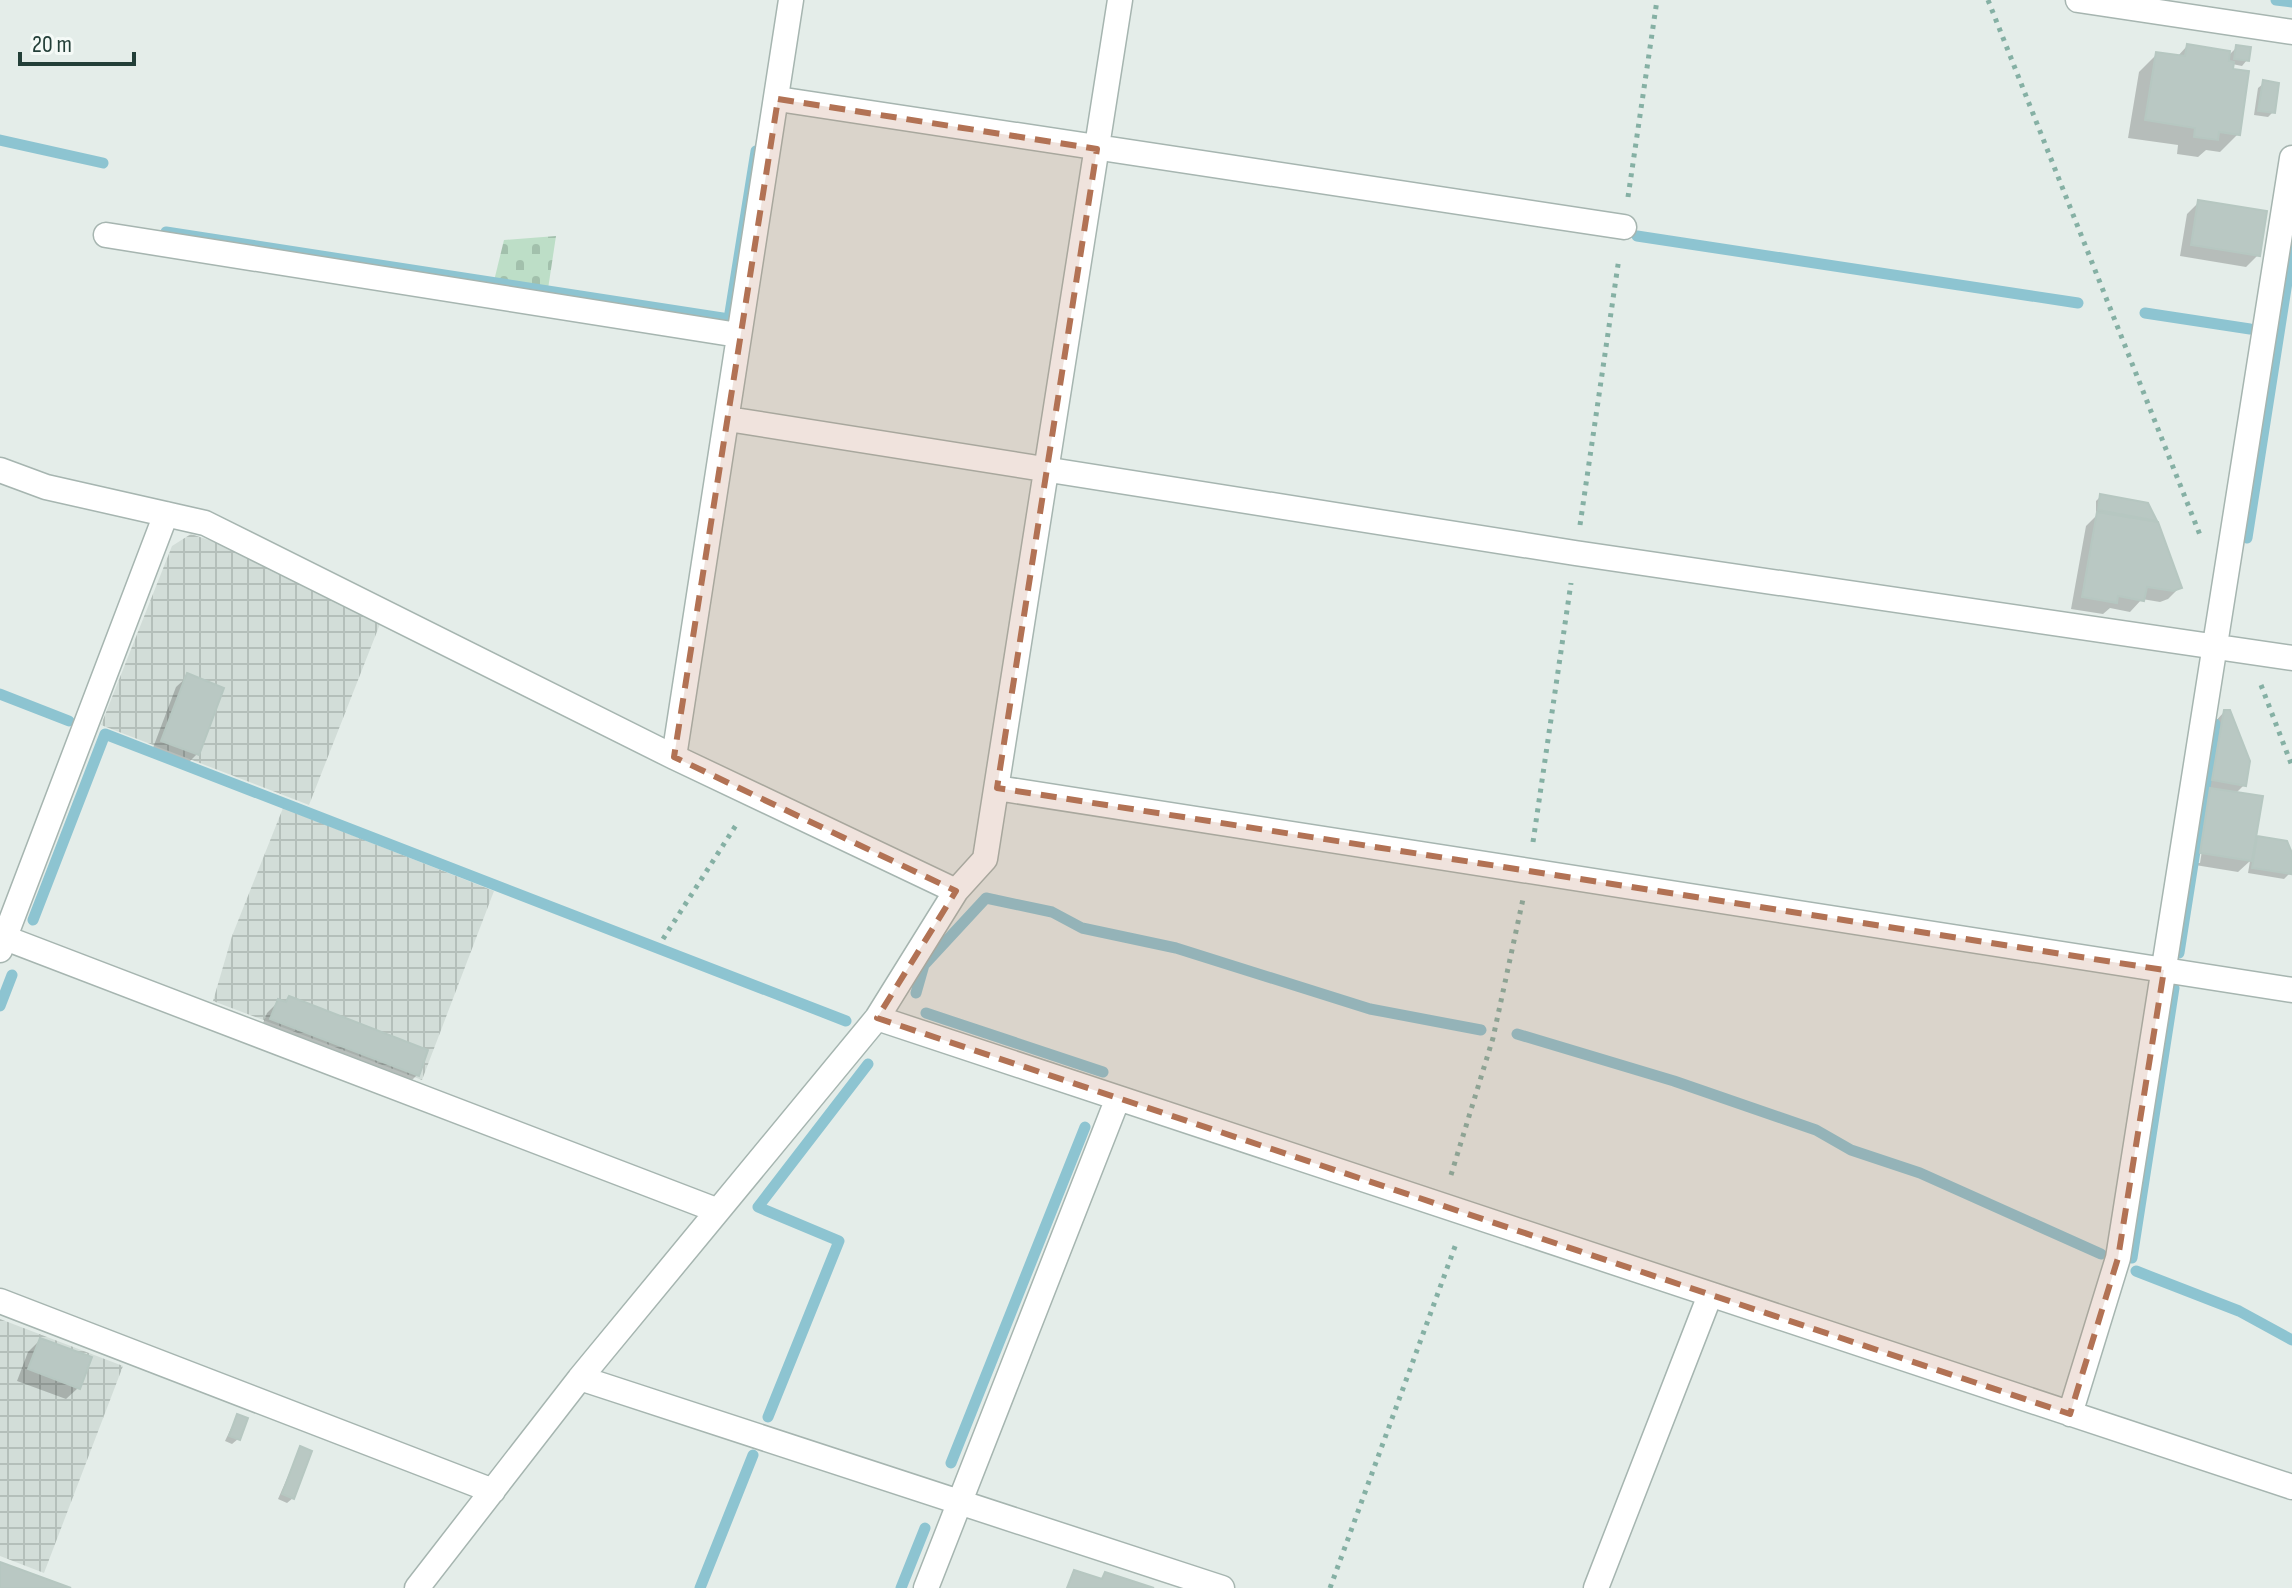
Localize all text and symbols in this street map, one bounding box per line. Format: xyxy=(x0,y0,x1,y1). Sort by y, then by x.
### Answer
scale bar xyxy=(20,16,134,66)
text: 20 m xyxy=(32,30,72,59)

